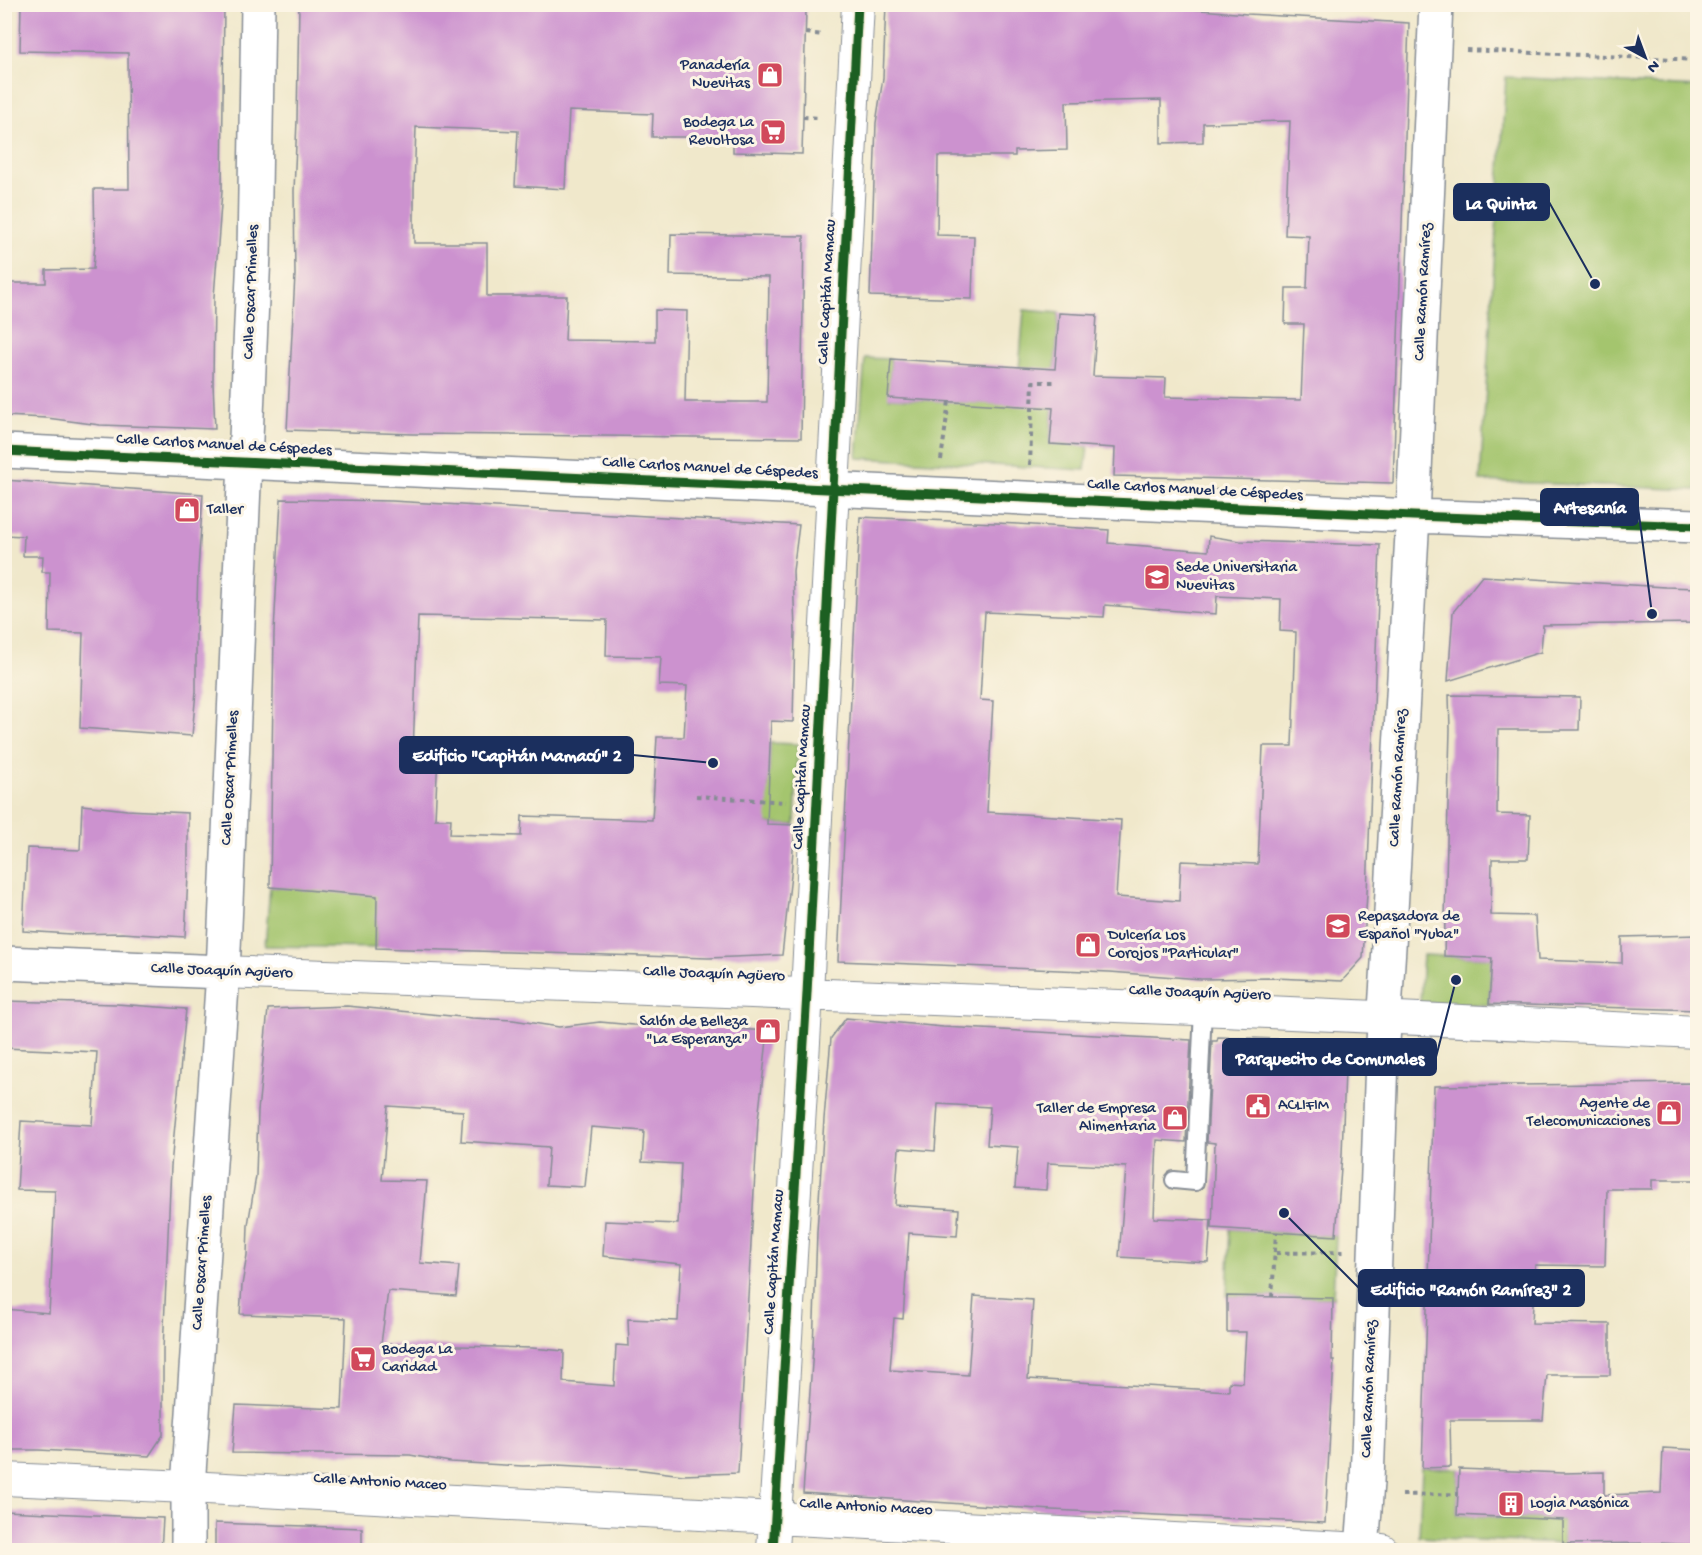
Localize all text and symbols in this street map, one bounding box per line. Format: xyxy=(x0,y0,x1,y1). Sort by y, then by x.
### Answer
north arrow xyxy=(1615,27,1675,87)
text: N xyxy=(1642,55,1663,77)
place label: Panadería Nuevitas xyxy=(679,57,751,94)
shop icon: Panadería Nuevitas xyxy=(755,60,785,90)
place label: Bodega La Revoltosa xyxy=(682,114,755,151)
supermarket icon: Bodega La Revoltosa xyxy=(758,117,788,147)
callout: La Quinta xyxy=(1454,184,1549,220)
text: La Quinta xyxy=(1465,195,1538,216)
street label: Calle Capitán Mamacu xyxy=(815,218,841,365)
street label: Calle Ramón Ramírez xyxy=(1411,222,1437,361)
street label: Calle Oscar Primelles xyxy=(240,223,264,360)
street label: Calle Carlos Manuel de Céspedes xyxy=(116,431,333,461)
street label: Calle Carlos Manuel de Céspedes xyxy=(602,454,819,484)
street label: Calle Carlos Manuel de Céspedes xyxy=(1087,476,1304,506)
callout: Artesanía xyxy=(1541,489,1638,525)
shop icon: Taller xyxy=(172,495,202,525)
text: Artesanía xyxy=(1553,499,1627,520)
place label: Taller xyxy=(206,501,244,520)
place label: Sede Universitaria Nuevitas xyxy=(1176,559,1298,596)
school or university icon: Sede Universitaria Nuevitas xyxy=(1142,562,1172,592)
street label: Calle Capitán Mamacu xyxy=(790,703,816,850)
street label: Calle Ramón Ramírez xyxy=(1386,708,1412,847)
street label: Calle Oscar Primelles xyxy=(218,709,244,846)
callout: Edificio "Capitán Mamacú" 2 xyxy=(400,737,633,773)
text: Edificio "Capitán Mamacú" 2 xyxy=(412,747,622,768)
place label: Repasadora de Español "Yuba" xyxy=(1358,908,1461,945)
school or university icon: Repasadora de Español "Yuba" xyxy=(1323,911,1353,941)
place label: Dulcería Los Corojos "Particular" xyxy=(1107,927,1239,964)
shop icon: Dulcería Los Corojos "Particular" xyxy=(1073,930,1103,960)
street label: Calle Joaquín Agüero xyxy=(150,960,294,984)
street label: Calle Joaquín Agüero xyxy=(642,963,786,987)
street label: Calle Joaquín Agüero xyxy=(1128,982,1272,1006)
place label: Salón de Belleza "La Esperanza" xyxy=(639,1013,749,1050)
shop icon: Salón de Belleza "La Esperanza" xyxy=(753,1016,783,1046)
callout: Parquecito de Comunales xyxy=(1223,1039,1436,1075)
text: Parquecito de Comunales xyxy=(1235,1050,1426,1071)
public building icon: ACLIFIM xyxy=(1243,1091,1273,1121)
place label: Agente de Telecomunicaciones xyxy=(1526,1095,1651,1132)
place label: ACLIFIM xyxy=(1278,1097,1330,1116)
shop icon: Agente de Telecomunicaciones xyxy=(1654,1098,1684,1128)
place label: Taller de Empresa Alimentaria xyxy=(1036,1100,1157,1137)
shop icon: Taller de Empresa Alimentaria xyxy=(1160,1103,1190,1133)
street label: Calle Capitán Mamacu xyxy=(760,1188,790,1335)
street label: Calle Oscar Primelles xyxy=(189,1194,217,1331)
callout: Edificio "Ramón Ramírez" 2 xyxy=(1359,1270,1584,1306)
text: Edificio "Ramón Ramírez" 2 xyxy=(1371,1281,1572,1302)
street label: Calle Ramón Ramírez xyxy=(1358,1319,1382,1458)
place label: Bodega La Caridad xyxy=(381,1341,454,1378)
supermarket icon: Bodega La Caridad xyxy=(348,1344,378,1374)
street label: Calle Antonio Maceo xyxy=(313,1470,447,1496)
building icon: Logia Masónica xyxy=(1496,1489,1526,1519)
street label: Calle Antonio Maceo xyxy=(799,1495,933,1521)
place label: Logia Masónica xyxy=(1530,1495,1630,1514)

